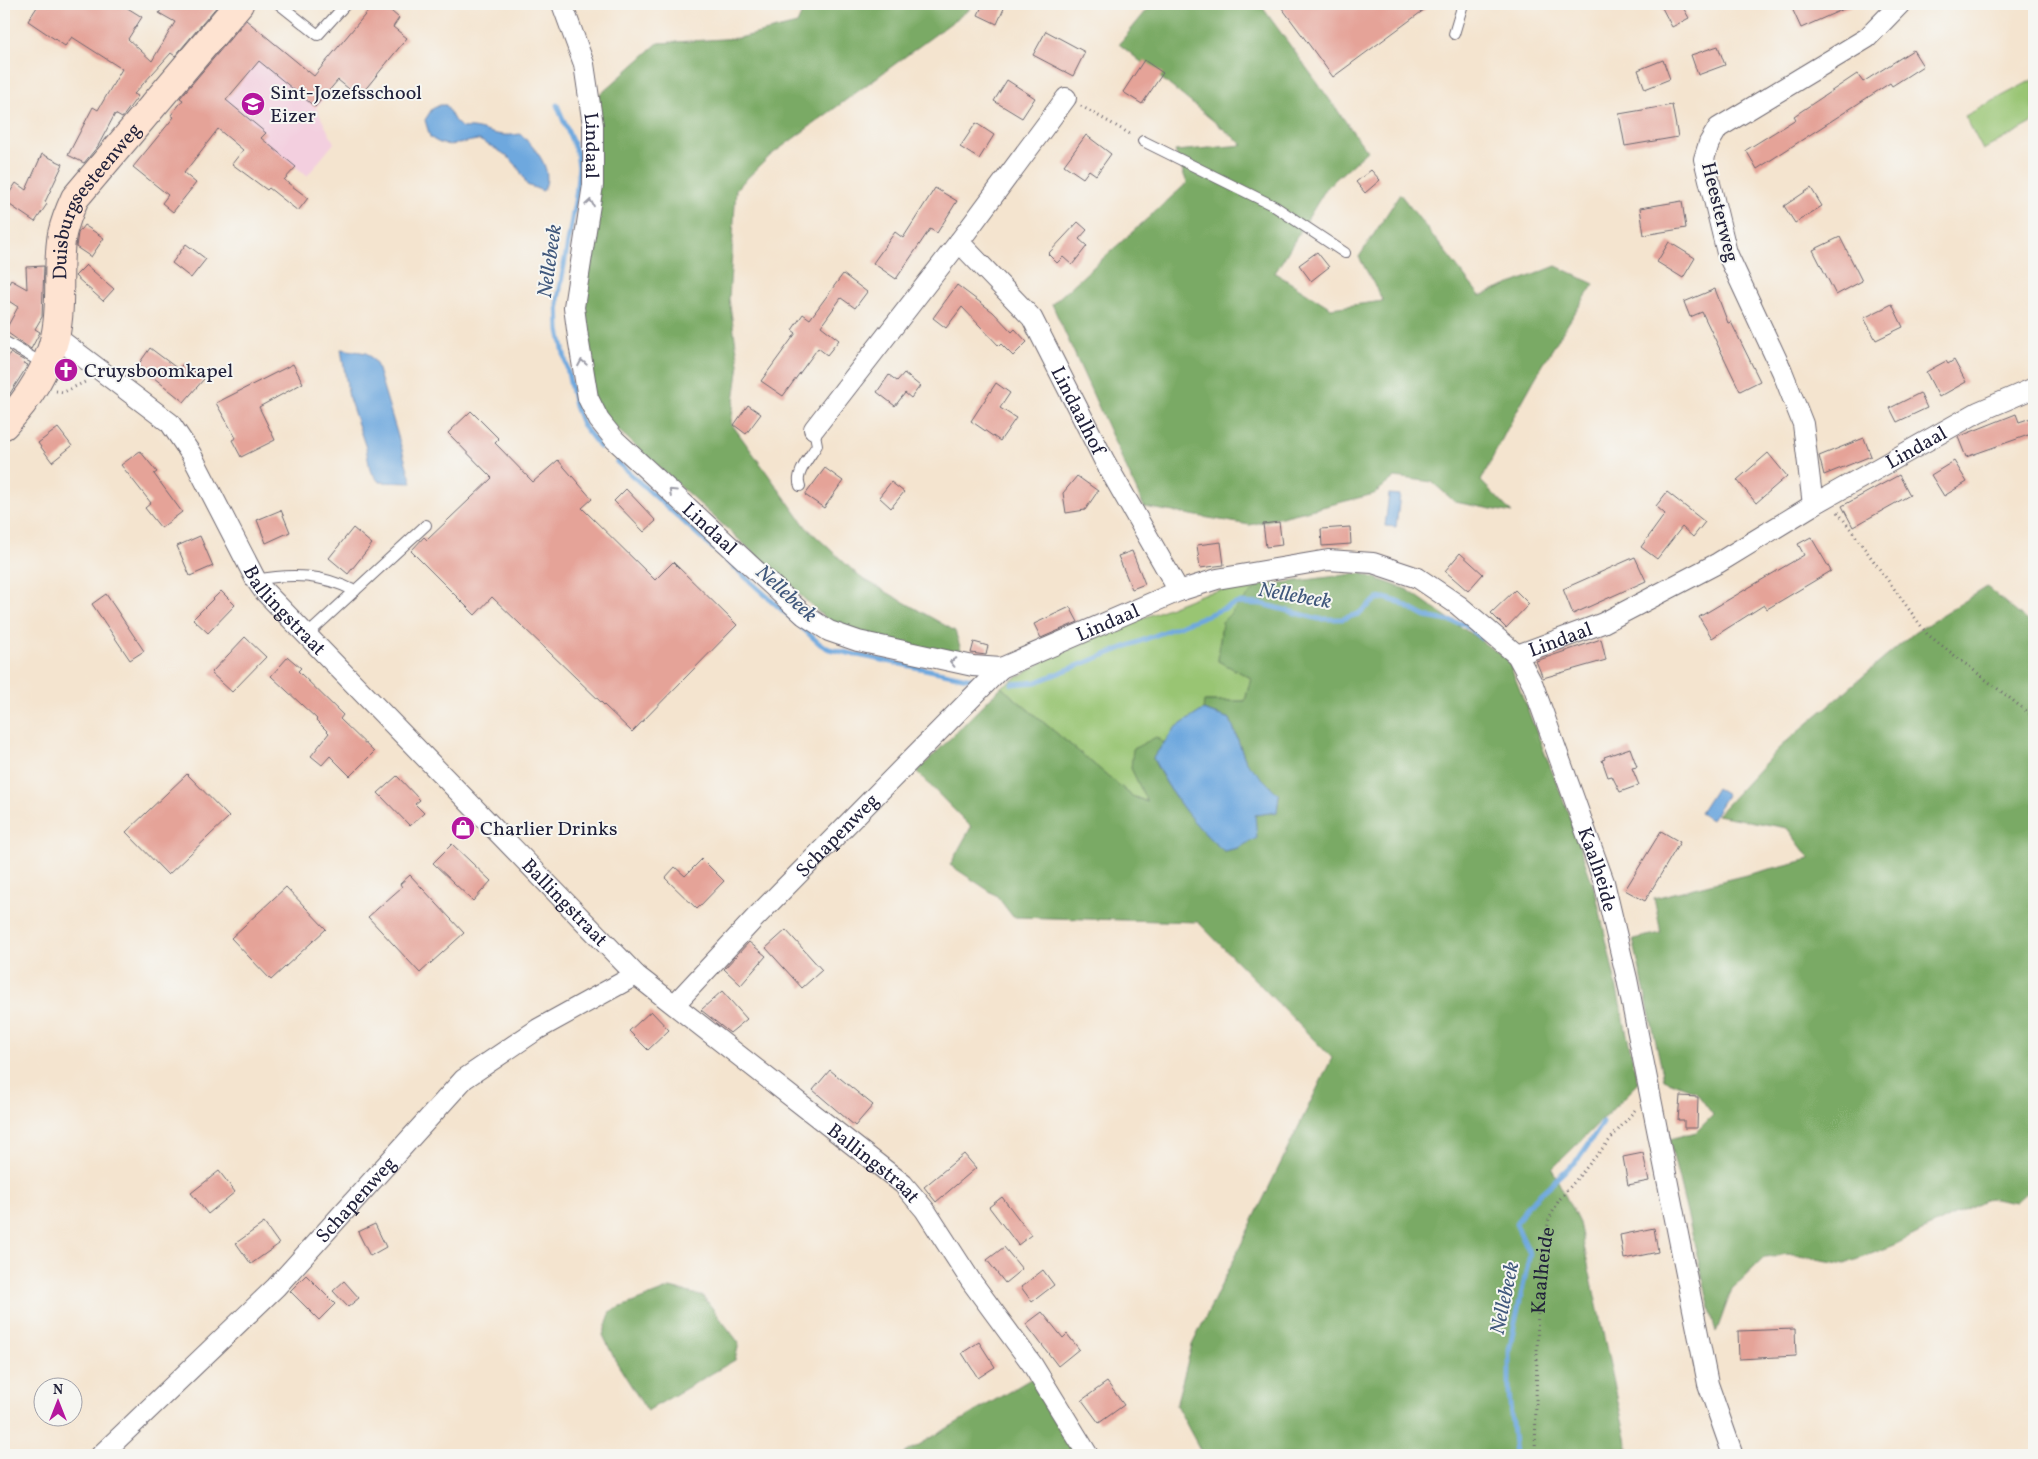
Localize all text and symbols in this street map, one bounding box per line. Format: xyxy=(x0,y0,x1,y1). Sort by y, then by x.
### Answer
place label: Sint-Jozefsschool Eizer xyxy=(270,80,422,131)
school or university icon: Sint-Jozefsschool Eizer xyxy=(240,91,266,117)
street label: Lindaal xyxy=(575,111,605,179)
street label: Duisburgsesteenweg xyxy=(47,117,149,280)
street label: Heesterweg xyxy=(1693,159,1745,265)
one-way arrow xyxy=(585,198,595,207)
water label: Nellebeek xyxy=(531,222,570,300)
church icon: Cruysboomkapel xyxy=(53,357,79,383)
place label: Cruysboomkapel xyxy=(84,358,233,386)
one-way arrow xyxy=(578,359,588,368)
street label: Lindaalhof xyxy=(1043,362,1112,462)
street label: Lindaal xyxy=(1881,420,1953,477)
one-way arrow xyxy=(668,489,677,498)
street label: Lindaal xyxy=(675,497,743,562)
water label: Nellebeek xyxy=(749,559,823,630)
street label: Ballingstraat xyxy=(235,561,331,663)
water label: Nellebeek xyxy=(1256,576,1334,617)
street label: Lindaal xyxy=(1072,598,1144,650)
street label: Lindaal xyxy=(1525,616,1597,666)
one-way arrow xyxy=(948,657,957,667)
street label: Schapenweg xyxy=(790,788,886,885)
shop icon: Charlier Drinks xyxy=(450,815,476,841)
place label: Charlier Drinks xyxy=(480,816,618,844)
street label: Kaalheide xyxy=(1569,824,1623,915)
street label: Ballingstraat xyxy=(514,853,613,954)
street label: Ballingstraat xyxy=(820,1118,926,1210)
street label: Schapenweg xyxy=(310,1151,404,1250)
street label: Kaalheide xyxy=(1526,1225,1563,1314)
water label: Nellebeek xyxy=(1484,1259,1527,1337)
north arrow xyxy=(32,1376,82,1426)
text: N xyxy=(53,1381,63,1400)

